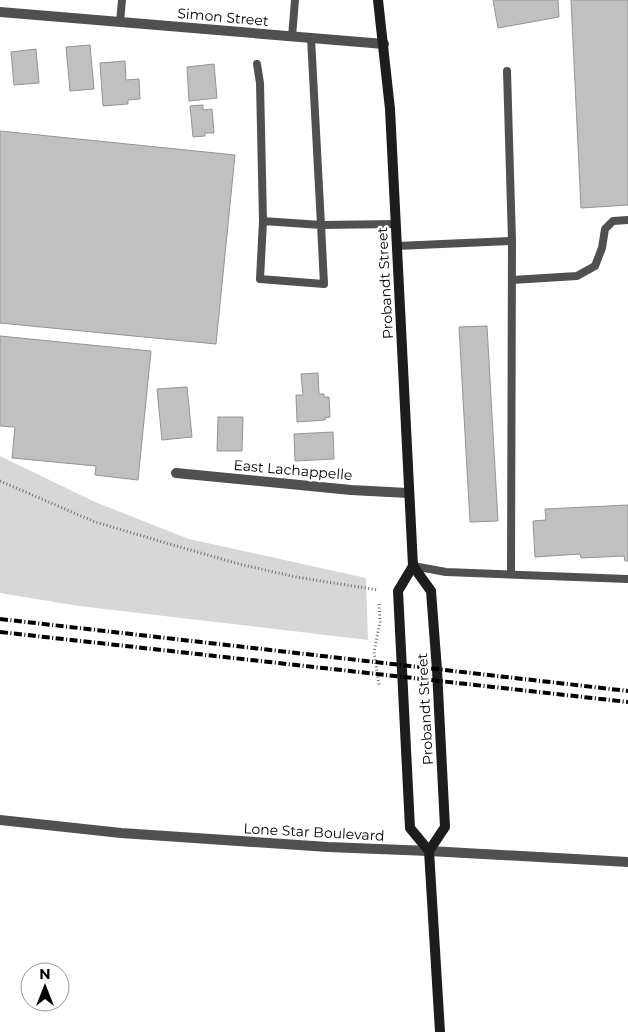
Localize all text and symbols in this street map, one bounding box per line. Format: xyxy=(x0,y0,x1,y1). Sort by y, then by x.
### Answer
street label: Simon Street xyxy=(177,4,270,30)
street label: Probandt Street xyxy=(373,226,397,339)
street label: East Lachappelle xyxy=(233,456,353,484)
street label: Probandt Street xyxy=(413,652,437,765)
street label: Lone Star Boulevard xyxy=(243,819,385,845)
north arrow xyxy=(20,962,70,1012)
text: N xyxy=(39,965,51,983)

